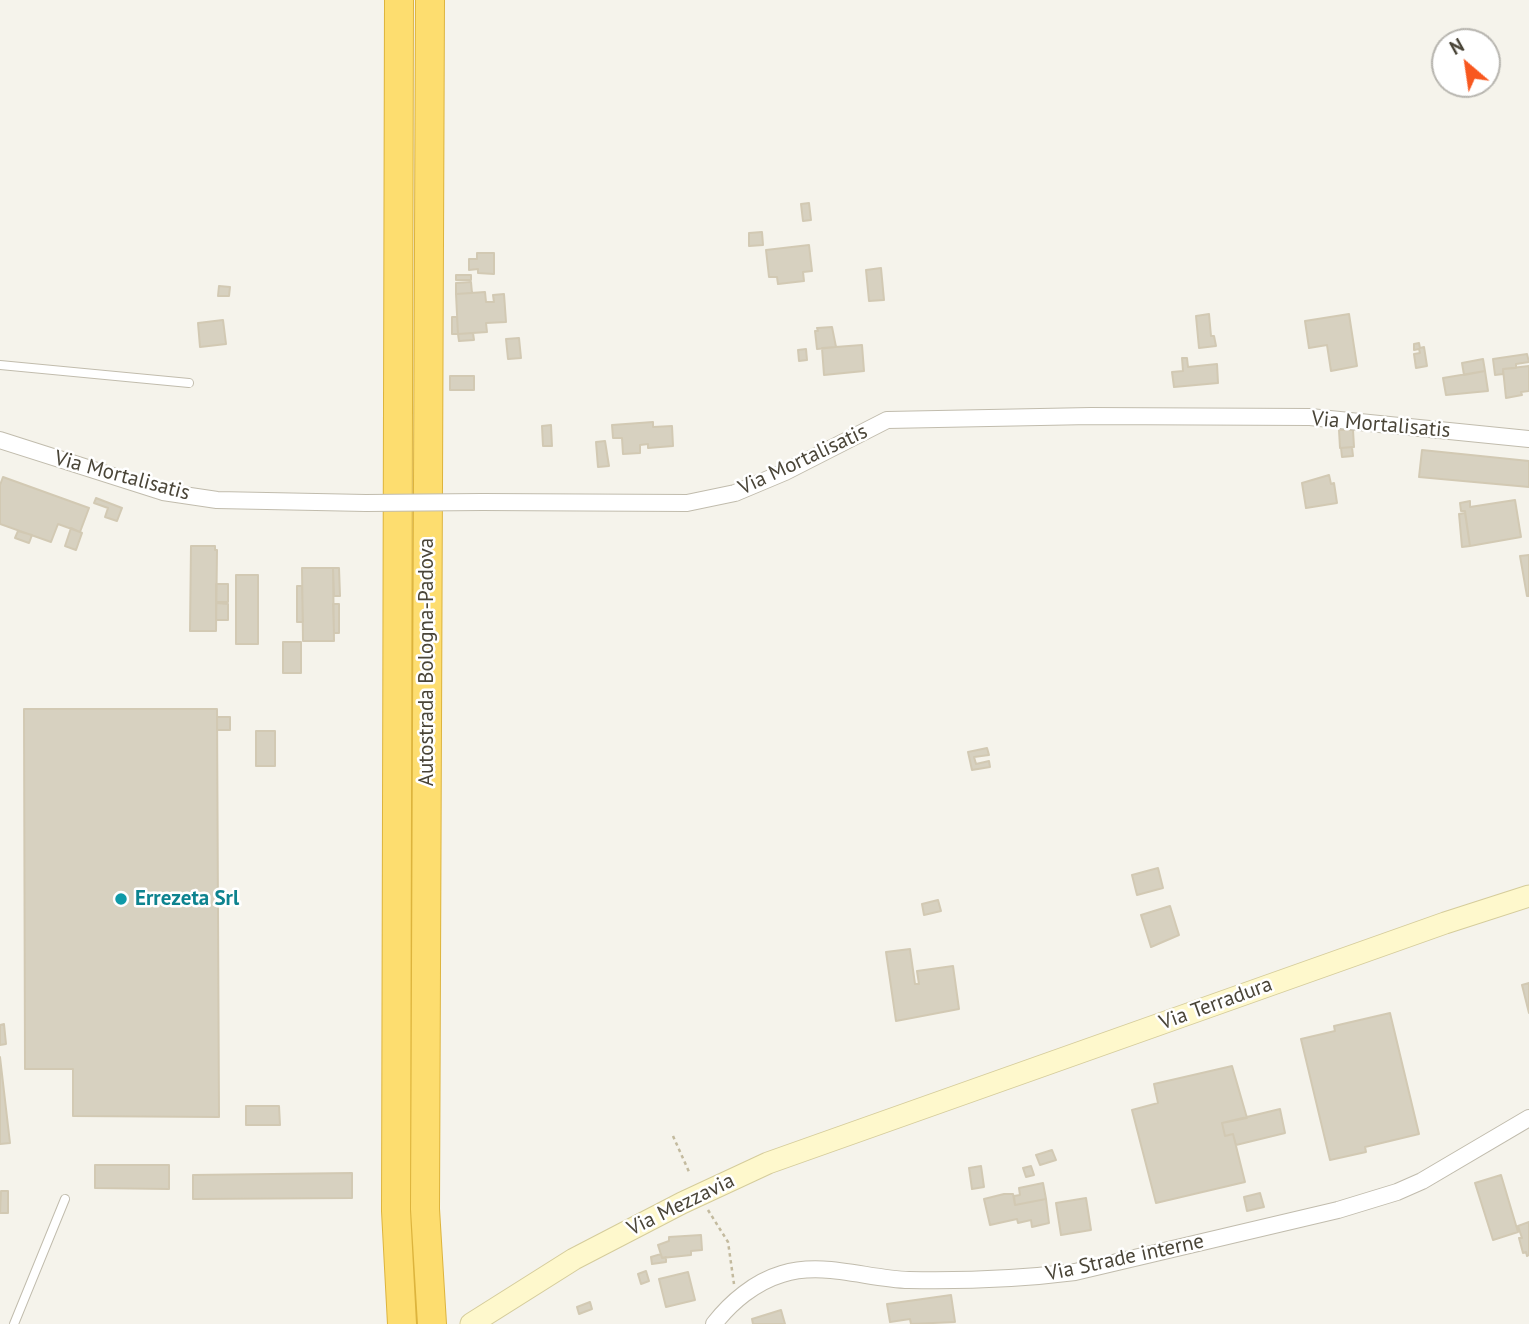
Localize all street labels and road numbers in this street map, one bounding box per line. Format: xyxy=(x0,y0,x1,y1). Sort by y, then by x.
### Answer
street label: Via Mortalisatis xyxy=(1310,406,1452,444)
street label: Via Mortalisatis xyxy=(735,419,871,501)
street label: Via Mortalisatis xyxy=(51,446,193,506)
street label: Autostrada Bologna-Padova xyxy=(414,538,440,786)
street label: Via Terradura xyxy=(1156,972,1276,1036)
street label: Via Mezzavia xyxy=(623,1168,739,1242)
street label: Via Strade interne xyxy=(1044,1229,1206,1287)

